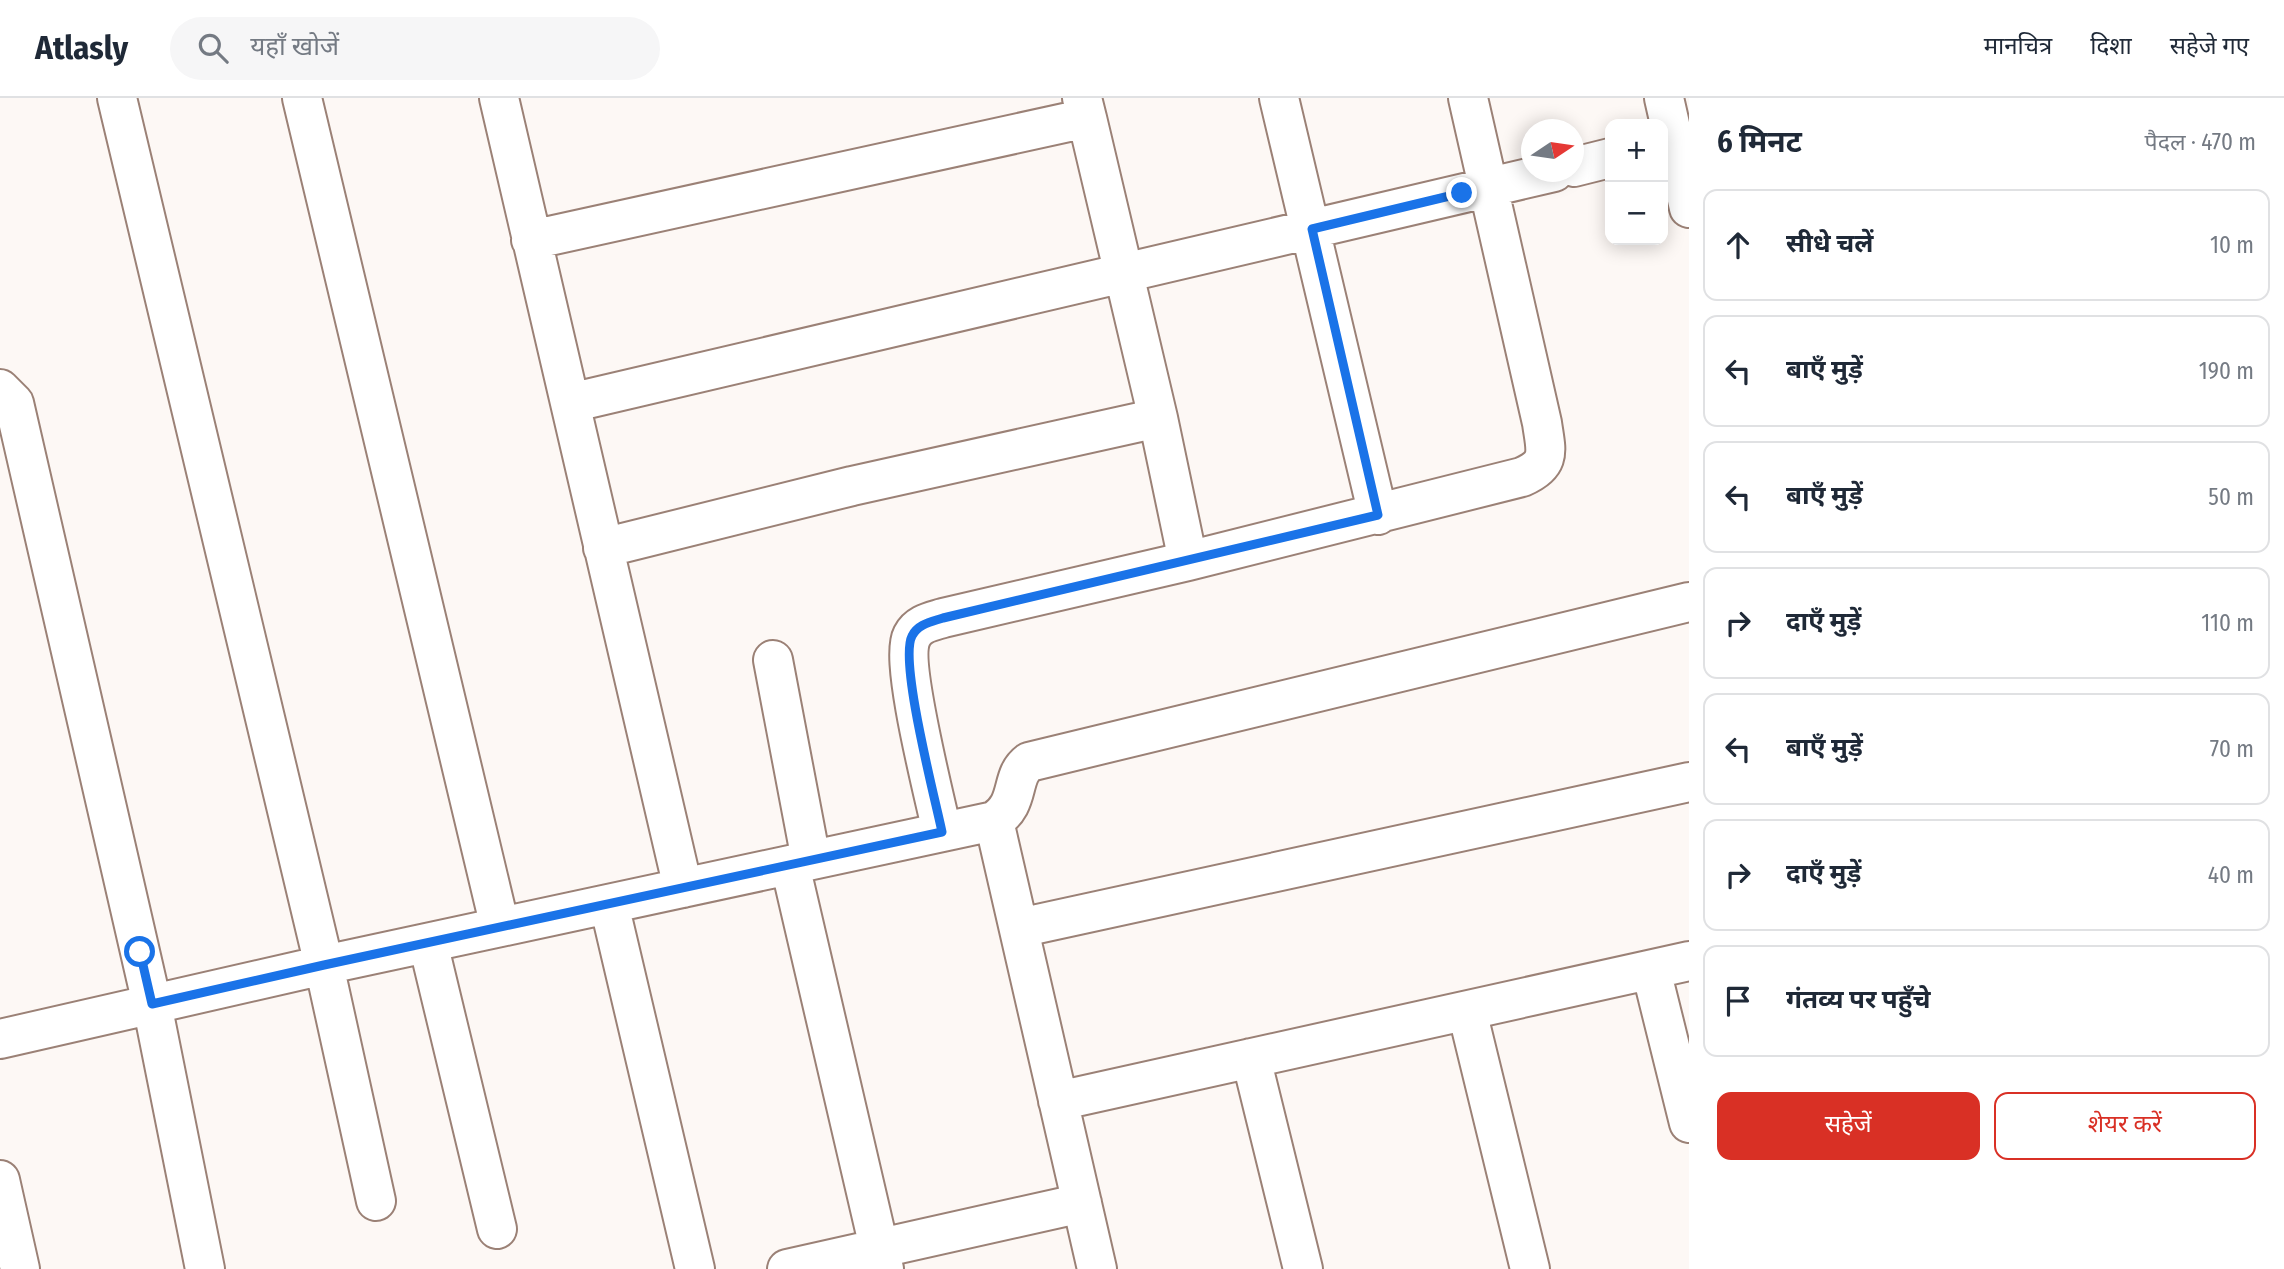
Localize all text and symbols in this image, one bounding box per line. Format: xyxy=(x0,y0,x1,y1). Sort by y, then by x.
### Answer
search box xyxy=(170,17,660,80)
text: Atlasly xyxy=(35,28,128,68)
icon: search xyxy=(194,29,232,67)
text: यहाँ खोजें xyxy=(250,31,339,62)
text: मानचित्र xyxy=(1984,32,2052,60)
text: दिशा xyxy=(2090,32,2132,60)
text: सहेजे गए xyxy=(2170,32,2249,60)
north arrow xyxy=(1521,119,1584,182)
map controls xyxy=(1605,119,1668,245)
button: + xyxy=(1605,119,1668,182)
text: 6 मिनट xyxy=(1717,124,1802,160)
text: पैदल · 470 m xyxy=(2145,128,2256,156)
route end xyxy=(1446,177,1477,208)
button: − xyxy=(1605,182,1668,245)
icon: ahead xyxy=(1719,226,1757,264)
text: सीधे चलें xyxy=(1786,228,1873,259)
text: 10 m xyxy=(2210,231,2254,259)
icon: left xyxy=(1719,352,1757,390)
text: बाएँ मुड़ें xyxy=(1786,354,1863,385)
text: 190 m xyxy=(2199,357,2254,385)
icon: left xyxy=(1719,478,1757,516)
text: बाएँ मुड़ें xyxy=(1786,480,1863,511)
text: 50 m xyxy=(2208,483,2254,511)
icon: right xyxy=(1719,604,1757,642)
text: दाएँ मुड़ें xyxy=(1786,606,1861,637)
text: 110 m xyxy=(2201,609,2254,637)
icon: left xyxy=(1719,730,1757,768)
text: बाएँ मुड़ें xyxy=(1786,732,1863,763)
text: 70 m xyxy=(2210,735,2254,763)
icon: right xyxy=(1719,856,1757,894)
text: दाएँ मुड़ें xyxy=(1786,858,1861,889)
text: 40 m xyxy=(2208,861,2254,889)
route start xyxy=(124,936,155,967)
icon: arrive xyxy=(1719,982,1757,1020)
text: गंतव्य पर पहुँचे xyxy=(1786,984,1930,1015)
button: सहेजें xyxy=(1717,1092,1980,1160)
button: शेयर करें xyxy=(1994,1092,2256,1160)

